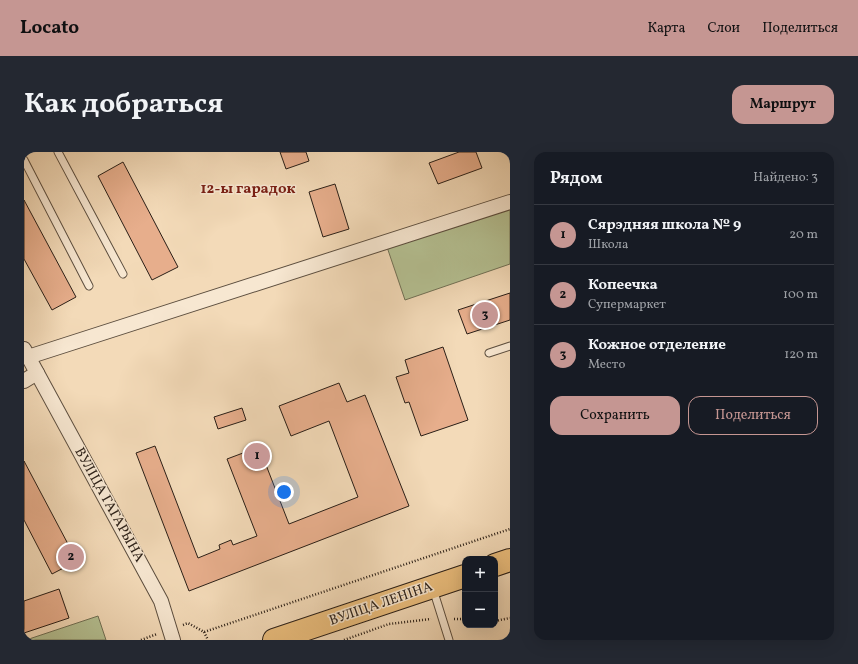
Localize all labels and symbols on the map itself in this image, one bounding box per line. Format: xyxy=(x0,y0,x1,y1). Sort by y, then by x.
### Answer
district label: 12-ы гарадок xyxy=(200,179,296,200)
pin: 3 xyxy=(472,300,498,330)
pin: 1 xyxy=(244,441,270,471)
street label: ВУЛІЦА ГАГАРЫНА xyxy=(70,444,148,566)
your location xyxy=(274,482,294,502)
pin: 2 xyxy=(58,542,84,572)
street label: ВУЛІЦА ЛЕНІНА xyxy=(327,577,435,631)

